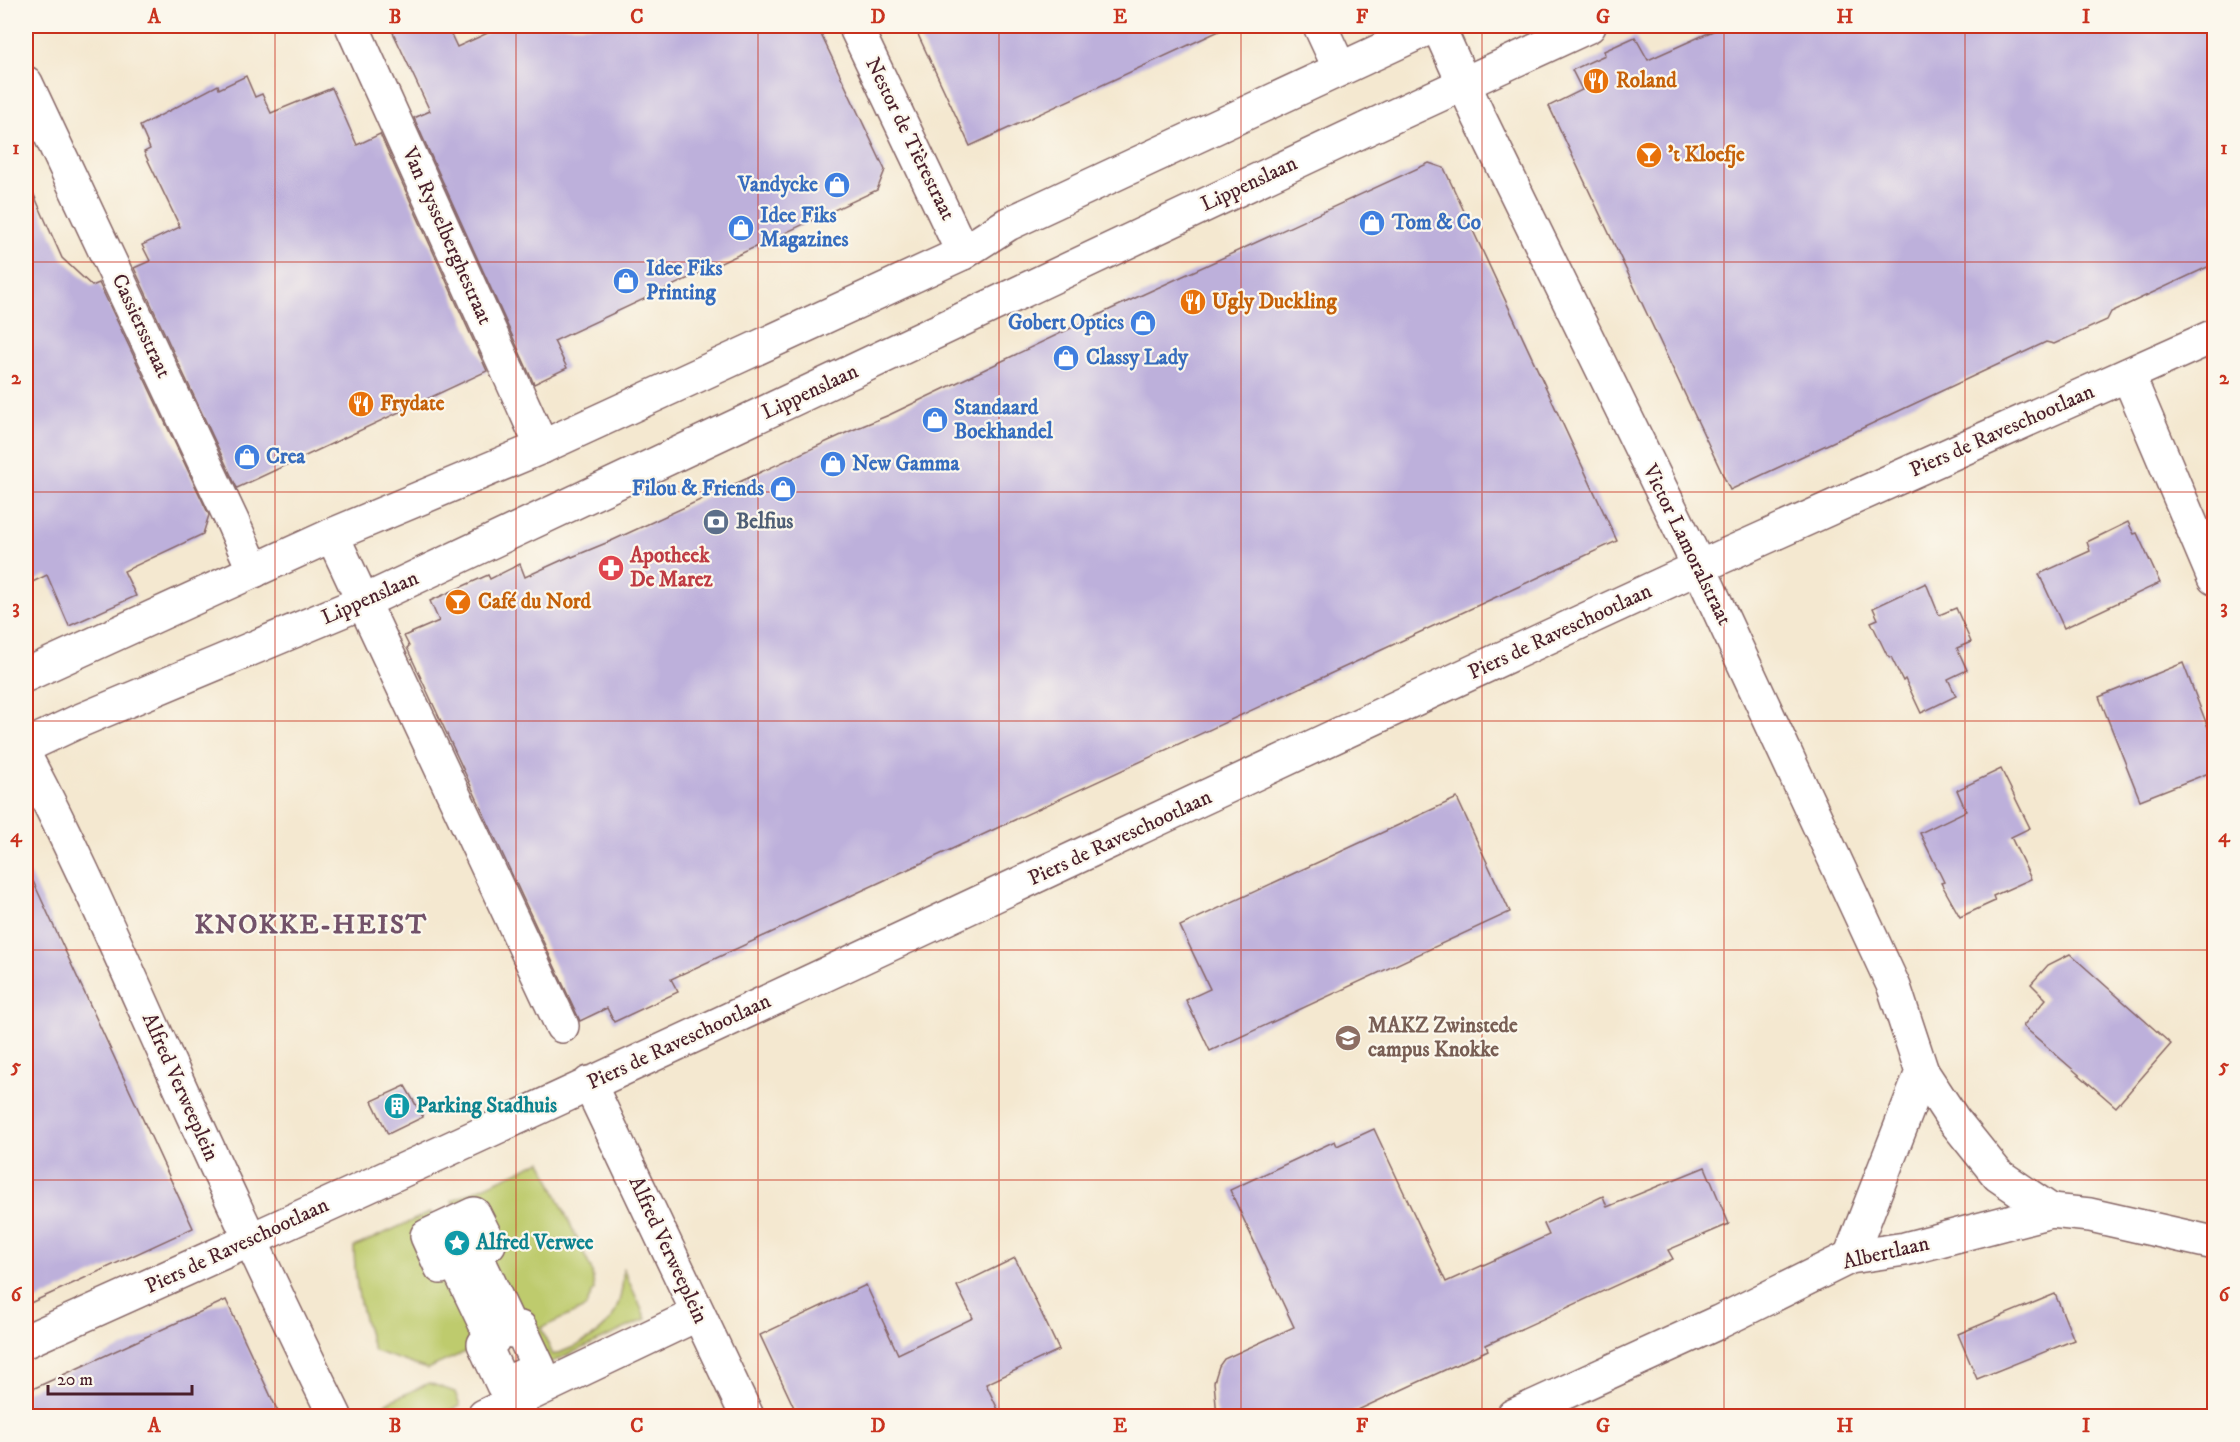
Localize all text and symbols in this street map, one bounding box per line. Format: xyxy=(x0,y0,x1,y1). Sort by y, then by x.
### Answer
text: A xyxy=(147,5,162,30)
text: B xyxy=(389,5,401,30)
text: C xyxy=(630,5,644,30)
text: D xyxy=(871,5,886,30)
text: E xyxy=(1113,5,1127,30)
text: F xyxy=(1356,5,1369,30)
text: G xyxy=(1596,5,1610,30)
text: H xyxy=(1837,5,1854,30)
text: I xyxy=(2082,5,2090,30)
street label: Nestor de Tièrestraat xyxy=(859,53,961,225)
restaurant icon: Roland xyxy=(1581,66,1611,96)
place label: Roland xyxy=(1616,68,1677,94)
text: 1 xyxy=(12,136,20,161)
text: 1 xyxy=(2220,136,2228,161)
bar icon: 't Kloefje xyxy=(1634,140,1664,170)
street label: Van Rysselberghestraat xyxy=(396,142,498,329)
place label: 't Kloefje xyxy=(1668,142,1745,169)
street label: Lippenslaan xyxy=(1197,150,1301,218)
shop icon: Vandycke xyxy=(822,170,852,200)
place label: Vandycke xyxy=(737,172,818,198)
place label: Idee Fiks Magazines xyxy=(760,203,848,253)
shop icon: Tom & Co xyxy=(1357,208,1387,238)
place label: Tom & Co xyxy=(1391,210,1481,236)
shop icon: Idee Fiks Magazines xyxy=(726,213,756,243)
place label: Idee Fiks Printing xyxy=(646,256,722,306)
shop icon: Idee Fiks Printing xyxy=(611,266,641,296)
street label: Cassiersstraat xyxy=(106,270,177,382)
restaurant icon: Ugly Duckling xyxy=(1178,287,1208,317)
place label: Ugly Duckling xyxy=(1212,289,1337,315)
shop icon: Gobert Optics xyxy=(1128,308,1158,338)
place label: Gobert Optics xyxy=(1008,310,1124,336)
shop icon: Classy Lady xyxy=(1051,343,1081,373)
place label: Classy Lady xyxy=(1086,345,1189,371)
street label: Lippenslaan xyxy=(758,358,862,426)
text: 2 xyxy=(11,366,22,391)
text: 2 xyxy=(2219,366,2230,391)
street label: Piers de Raveschootlaan xyxy=(1906,379,2098,483)
restaurant icon: Frydate xyxy=(346,389,376,419)
place label: Frydate xyxy=(380,391,445,417)
place label: Standaard Boekhandel xyxy=(954,395,1054,445)
shop icon: Standaard Boekhandel xyxy=(920,405,950,435)
shop icon: Crea xyxy=(232,442,262,472)
place label: Crea xyxy=(266,444,306,470)
shop icon: New Gamma xyxy=(818,449,848,479)
place label: New Gamma xyxy=(852,451,961,477)
street label: Victor Lamoralstraat xyxy=(1636,459,1737,630)
shop icon: Filou & Friends xyxy=(768,474,798,504)
place label: Filou & Friends xyxy=(632,476,764,502)
bank icon: Belfius xyxy=(701,507,731,537)
place label: Belfius xyxy=(736,509,793,535)
place label: Apotheek De Marez xyxy=(629,543,713,593)
pharmacy icon: Apotheek De Marez xyxy=(596,553,626,583)
street label: Lippenslaan xyxy=(317,565,423,631)
street label: Piers de Raveschootlaan xyxy=(1464,578,1656,686)
bar icon: Café du Nord xyxy=(443,587,473,617)
place label: Café du Nord xyxy=(478,589,592,615)
text: 3 xyxy=(12,595,20,620)
text: 3 xyxy=(2220,595,2228,620)
street label: Piers de Raveschootlaan xyxy=(1024,784,1216,892)
text: 4 xyxy=(10,824,23,849)
text: 4 xyxy=(2218,824,2231,849)
district label: KNOKKE-HEIST xyxy=(194,908,428,942)
street label: Piers de Raveschootlaan xyxy=(583,988,775,1096)
street label: Alfred Verweeplein xyxy=(136,1009,224,1165)
place label: MAKZ Zwinstede campus Knokke xyxy=(1368,1013,1518,1063)
school or university icon: MAKZ Zwinstede campus Knokke xyxy=(1333,1023,1363,1053)
text: 5 xyxy=(10,1054,21,1079)
text: 5 xyxy=(2218,1054,2229,1079)
building icon: Parking Stadhuis xyxy=(382,1091,412,1121)
place label: Parking Stadhuis xyxy=(416,1093,557,1119)
street label: Alfred Verweeplein xyxy=(623,1172,713,1328)
street label: Piers de Raveschootlaan xyxy=(141,1192,333,1300)
place icon: Alfred Verwee xyxy=(442,1228,472,1258)
place label: Alfred Verwee xyxy=(475,1230,594,1256)
street label: Albertlaan xyxy=(1840,1230,1932,1276)
text: 6 xyxy=(11,1283,23,1308)
text: 6 xyxy=(2219,1283,2231,1308)
scale bar xyxy=(48,1358,192,1396)
text: 20 m xyxy=(57,1369,93,1391)
text: A xyxy=(147,1414,162,1439)
text: B xyxy=(389,1414,401,1439)
text: C xyxy=(630,1414,644,1439)
text: D xyxy=(871,1414,886,1439)
text: E xyxy=(1113,1414,1127,1439)
text: F xyxy=(1356,1414,1369,1439)
text: G xyxy=(1596,1414,1610,1439)
text: H xyxy=(1837,1414,1854,1439)
text: I xyxy=(2082,1414,2090,1439)

